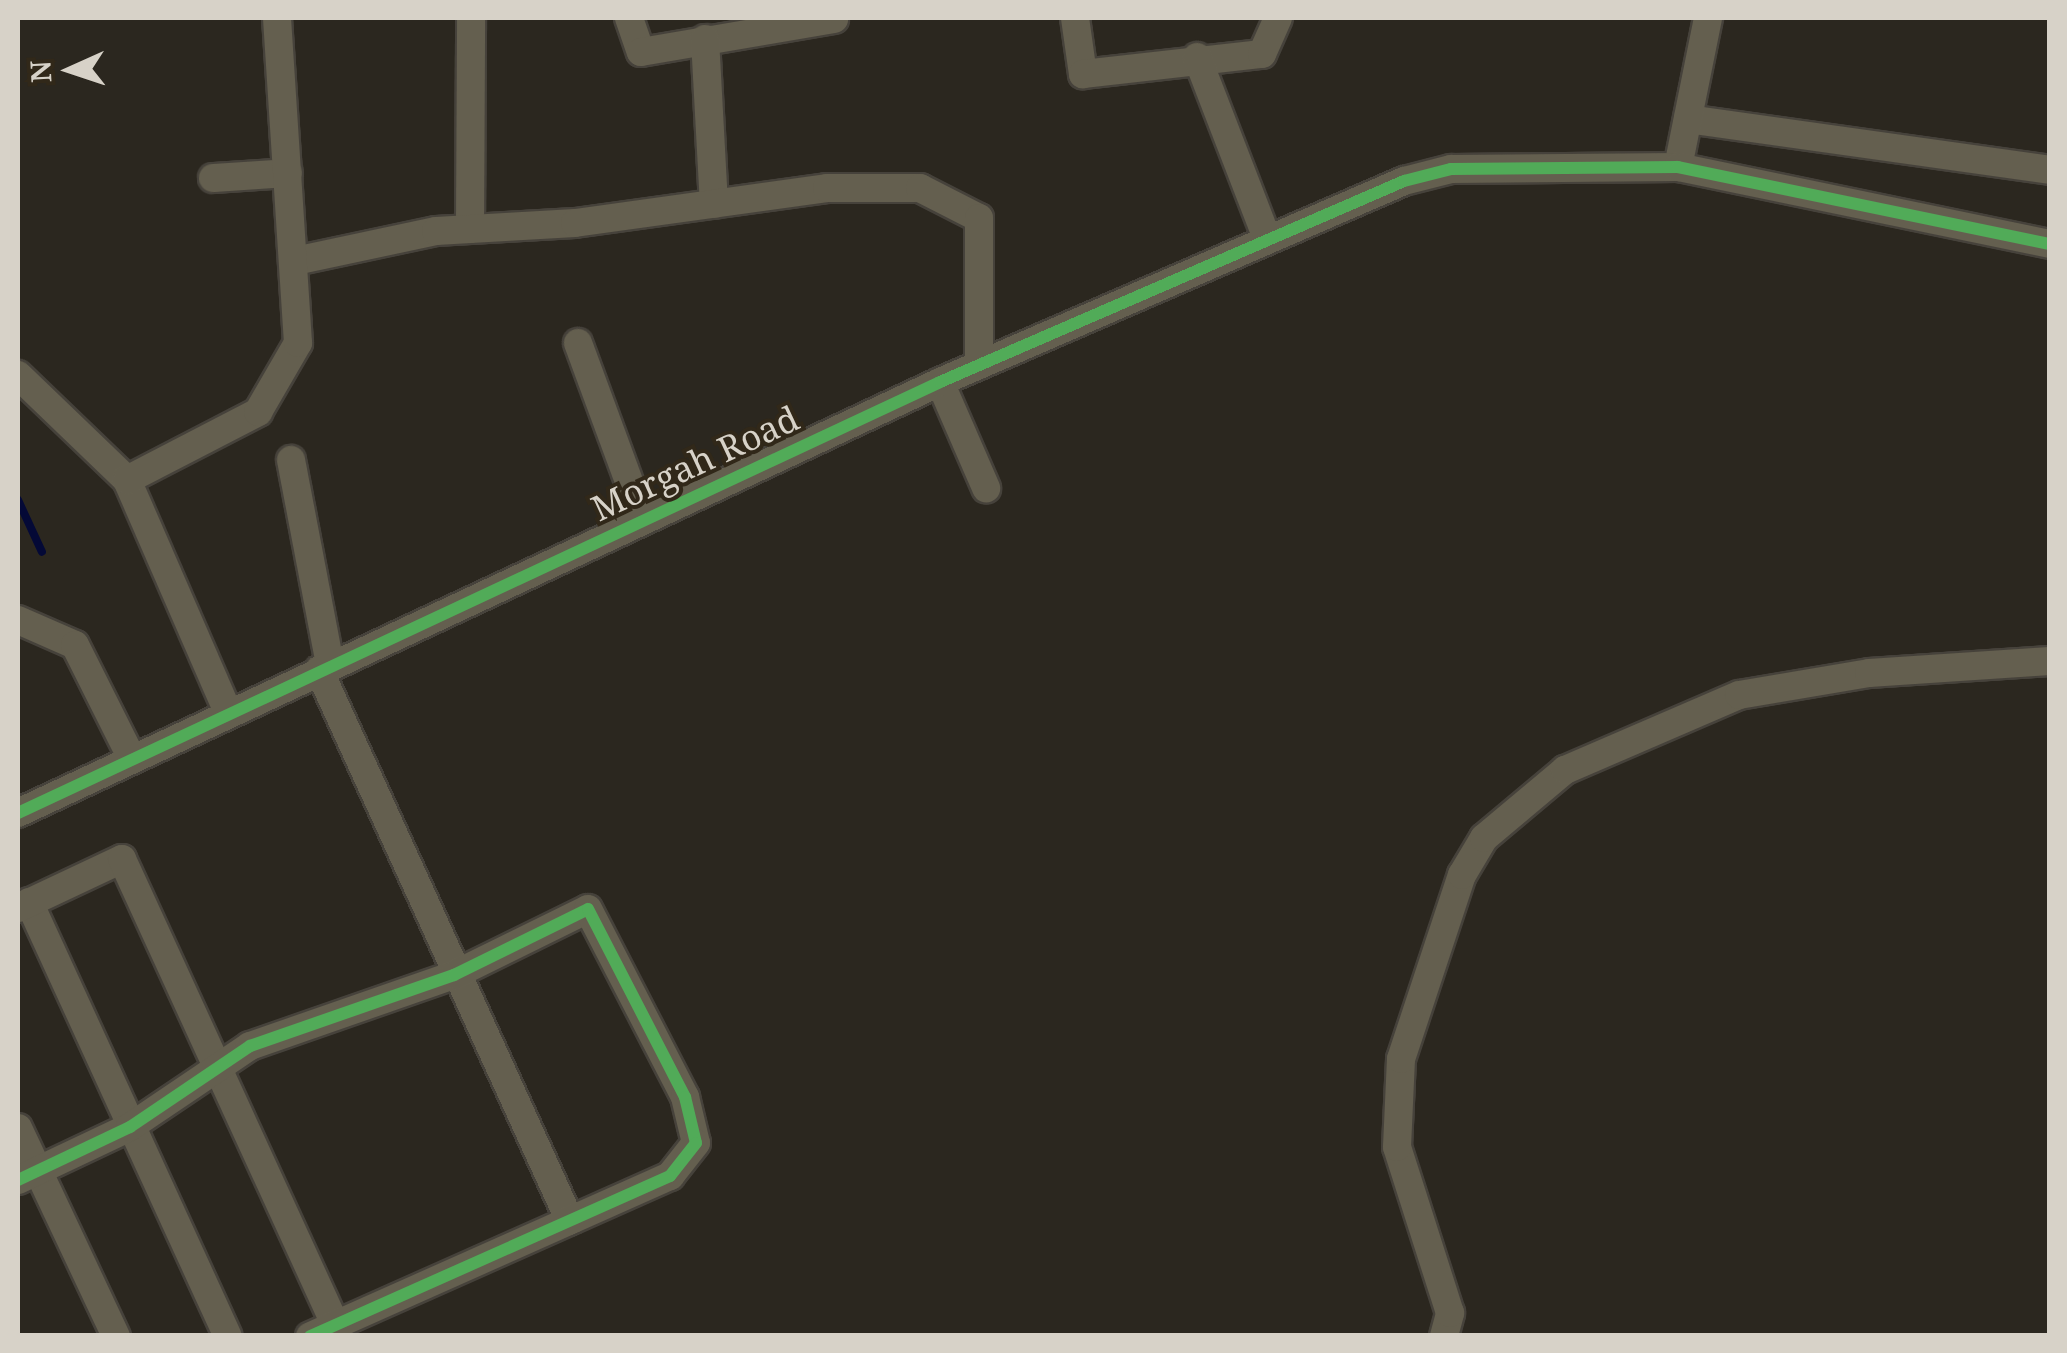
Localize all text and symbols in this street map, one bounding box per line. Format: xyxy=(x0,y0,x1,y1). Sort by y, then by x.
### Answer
north arrow xyxy=(20,20,120,120)
text: N xyxy=(20,60,60,84)
street label: Morgah Road xyxy=(585,397,805,529)

